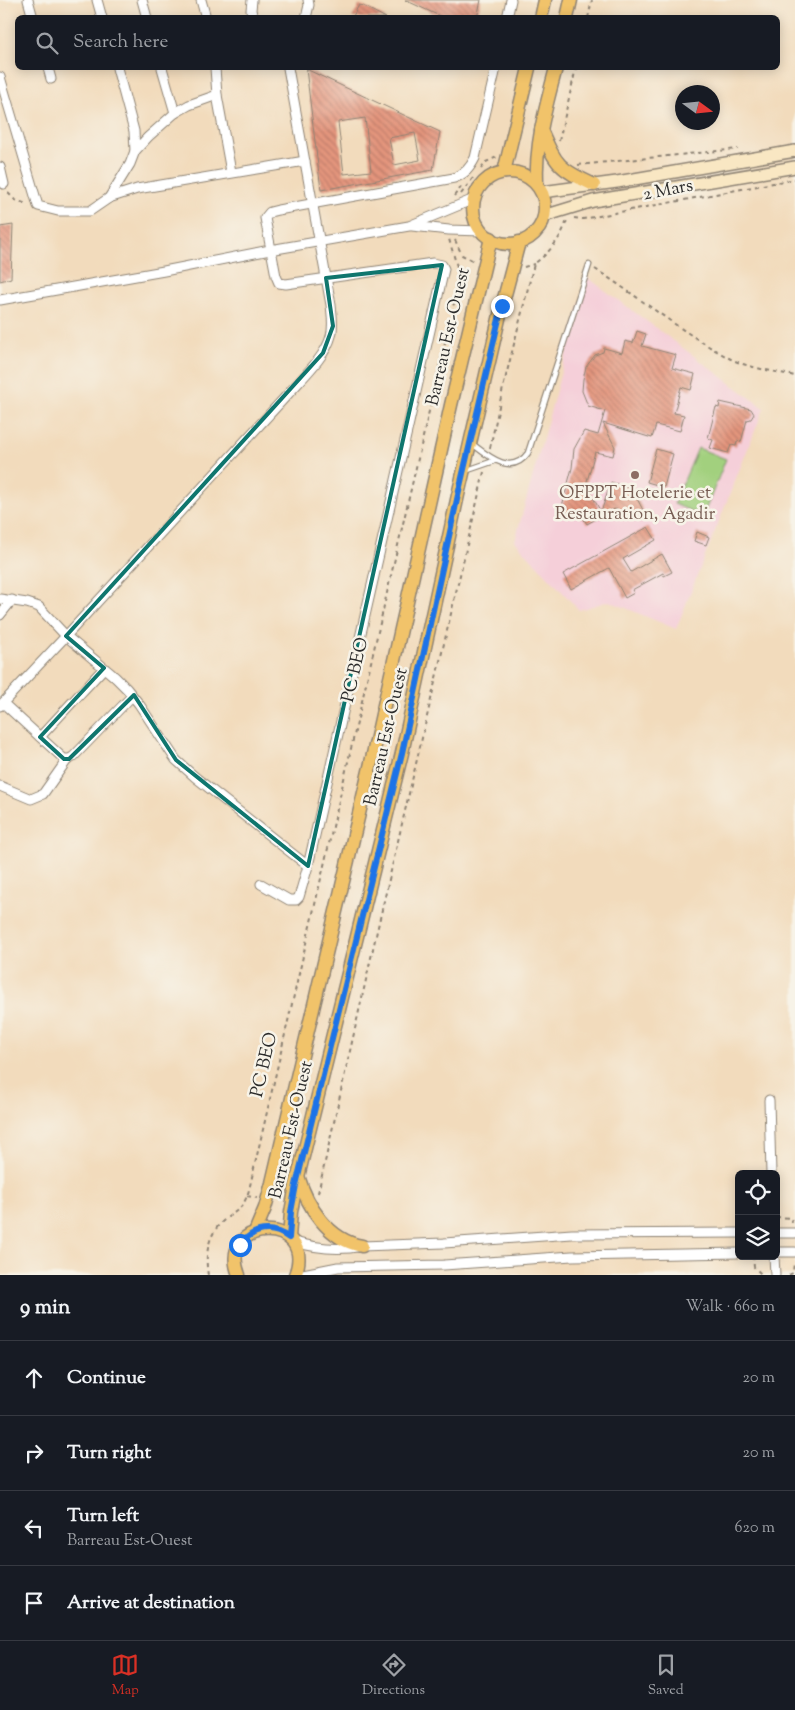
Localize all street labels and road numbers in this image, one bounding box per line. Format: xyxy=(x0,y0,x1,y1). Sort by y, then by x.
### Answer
street label: 2 Mars xyxy=(641,173,695,209)
street label: Barreau Est-Ouest xyxy=(420,265,478,409)
street label: PC BEO xyxy=(336,635,376,705)
street label: Barreau Est-Ouest xyxy=(358,665,416,809)
street label: PC BEO xyxy=(245,1030,285,1100)
street label: Barreau Est-Ouest xyxy=(263,1058,321,1202)

